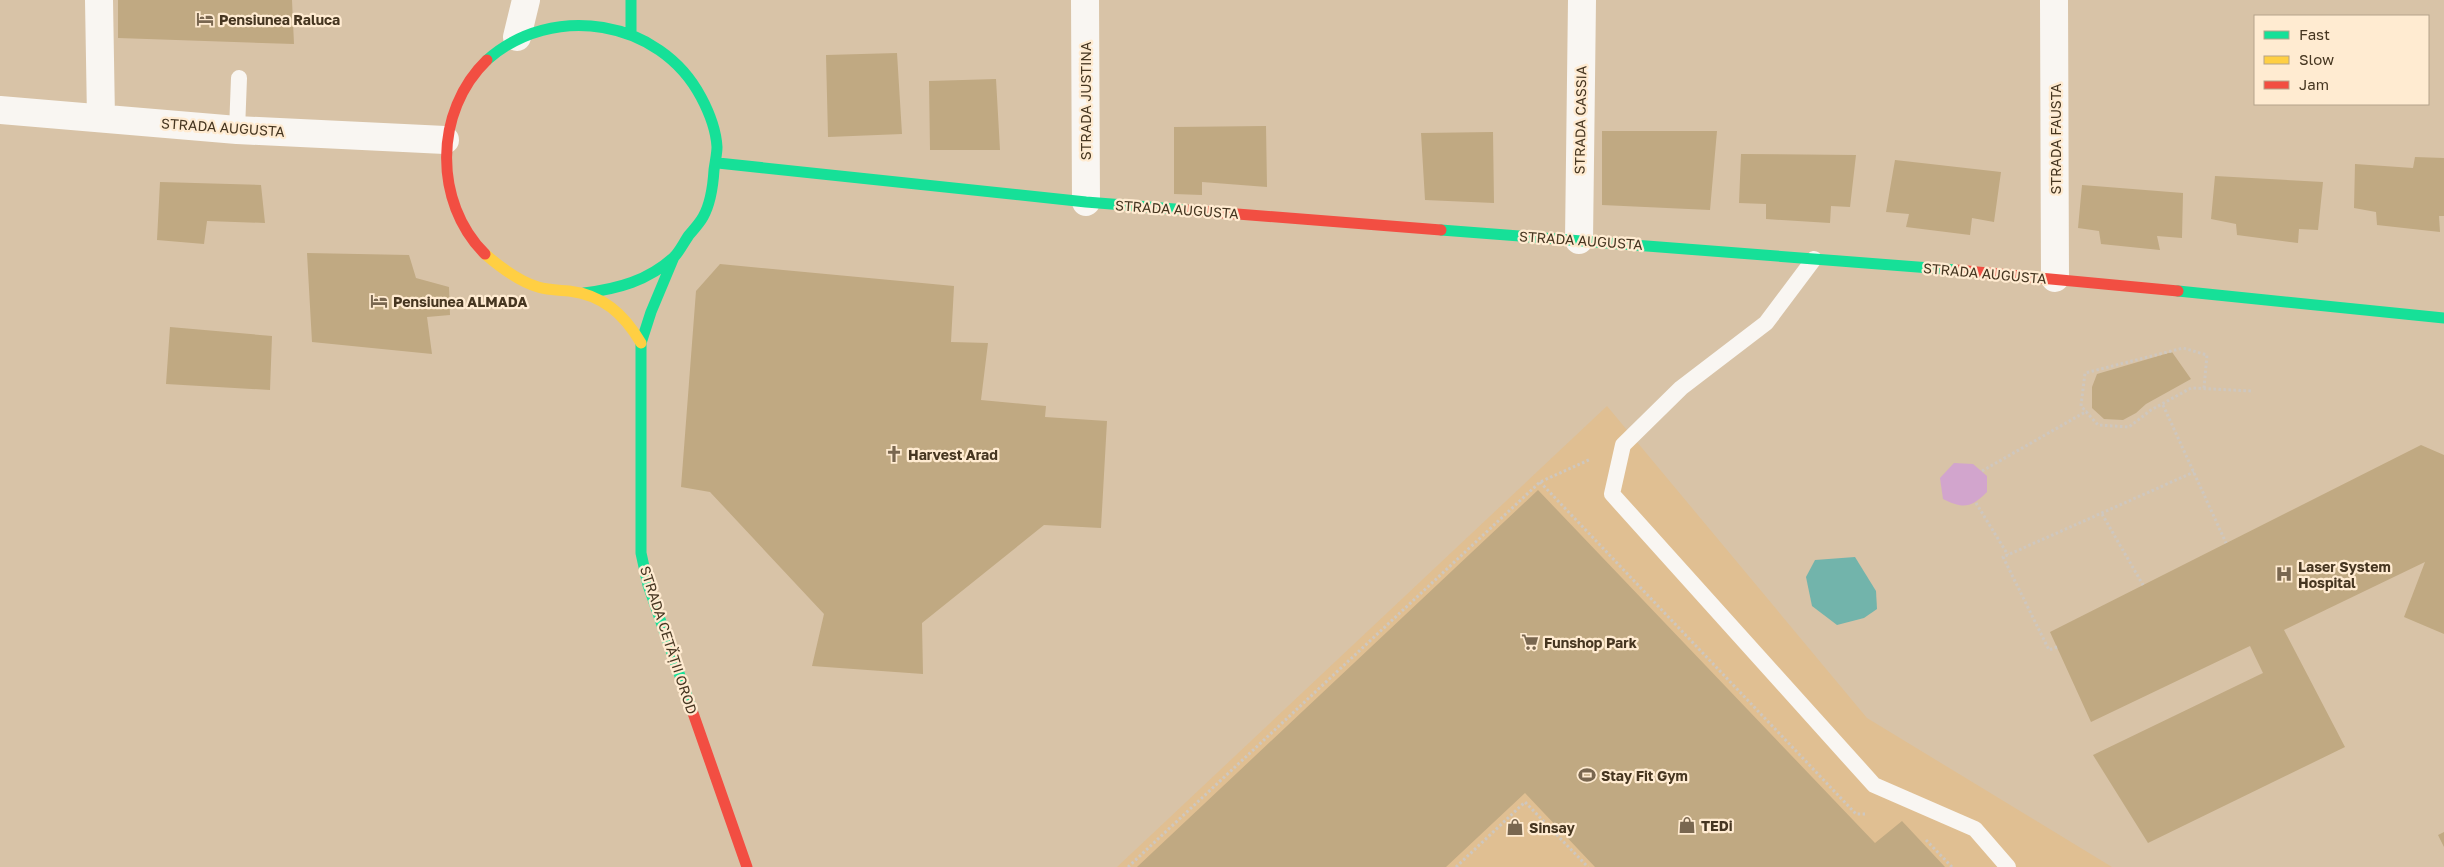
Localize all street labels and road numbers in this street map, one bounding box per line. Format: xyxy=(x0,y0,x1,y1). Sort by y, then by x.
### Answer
street label: STRADA JUSTINA xyxy=(1077,41,1094,160)
street label: STRADA CASSIA xyxy=(1571,65,1589,175)
street label: STRADA FAUSTA xyxy=(2047,83,2064,195)
street label: STRADA AUGUSTA xyxy=(161,114,286,140)
street label: STRADA AUGUSTA xyxy=(1115,196,1240,222)
street label: STRADA AUGUSTA xyxy=(1519,227,1644,253)
street label: STRADA AUGUSTA xyxy=(1923,259,2048,287)
street label: STRADA CETĂȚII OROD xyxy=(636,564,701,717)

